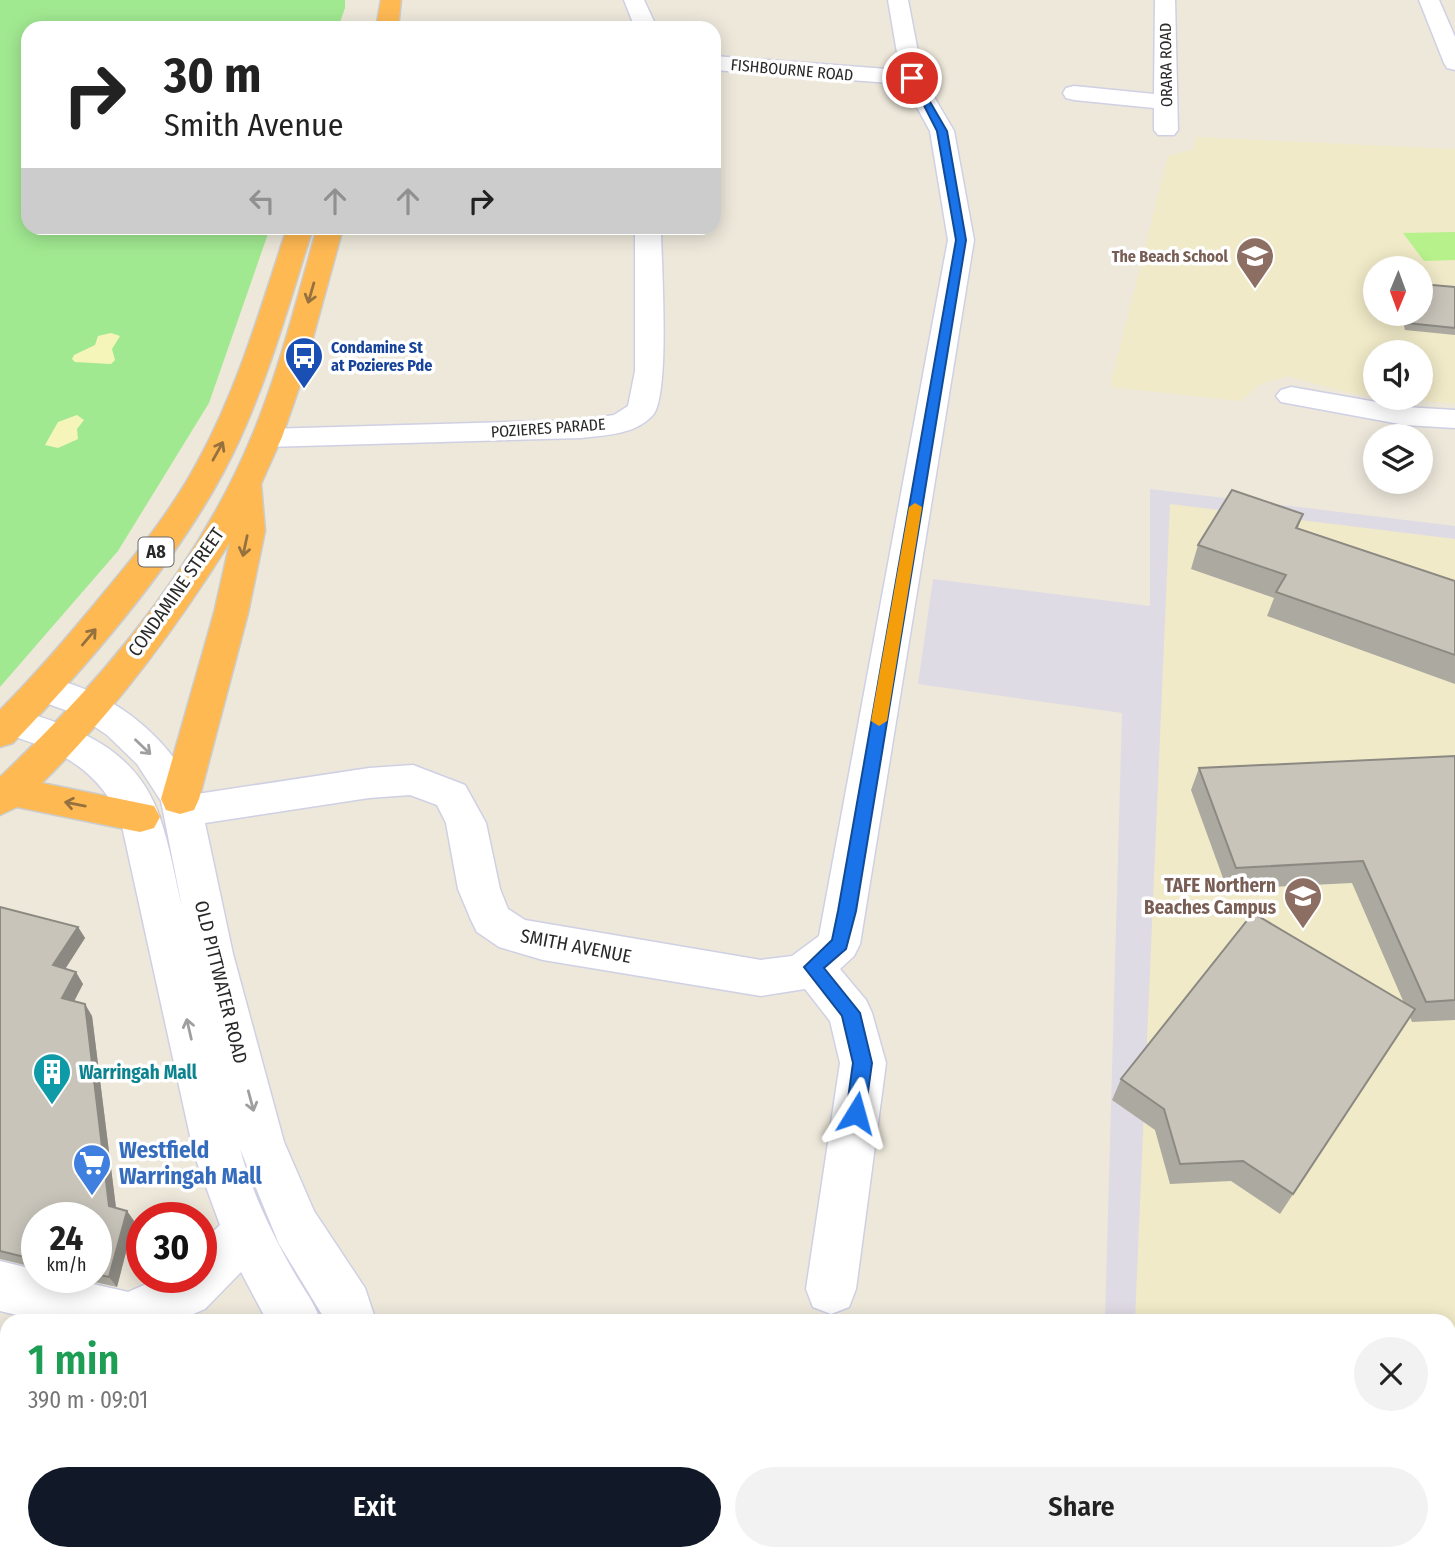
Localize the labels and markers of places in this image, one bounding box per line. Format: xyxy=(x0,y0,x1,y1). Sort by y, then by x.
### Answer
pin xyxy=(882,48,942,108)
school or university icon: The Beach School xyxy=(1234,235,1276,290)
place label: The Beach School xyxy=(1112,247,1229,266)
bus stop icon: Condamine St at Pozieres Pde xyxy=(283,335,325,390)
place label: Condamine St at Pozieres Pde xyxy=(331,338,432,375)
place label: TAFE Northern Beaches Campus xyxy=(1144,874,1277,919)
school or university icon: TAFE Northern Beaches Campus xyxy=(1282,875,1324,930)
building icon: Warringah Mall xyxy=(31,1051,73,1106)
place label: Warringah Mall xyxy=(79,1061,198,1084)
place label: Westfield Warringah Mall xyxy=(119,1136,263,1190)
supermarket icon: Westfield Warringah Mall xyxy=(71,1142,113,1197)

